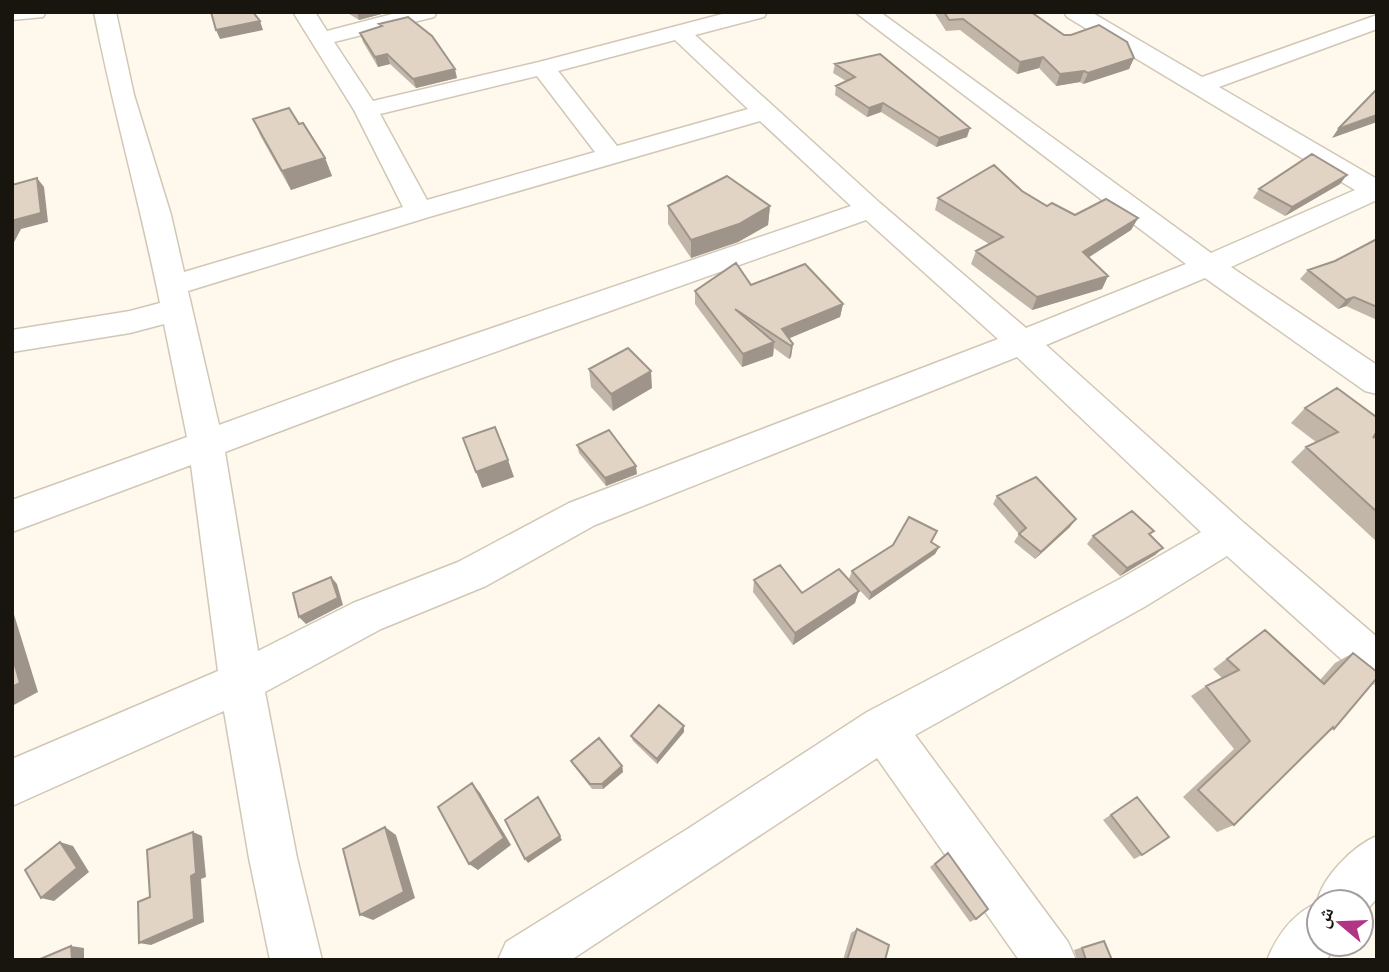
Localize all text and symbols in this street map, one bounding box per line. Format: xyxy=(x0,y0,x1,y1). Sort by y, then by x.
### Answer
north arrow xyxy=(1305,888,1375,958)
text: ش xyxy=(1309,904,1339,931)

